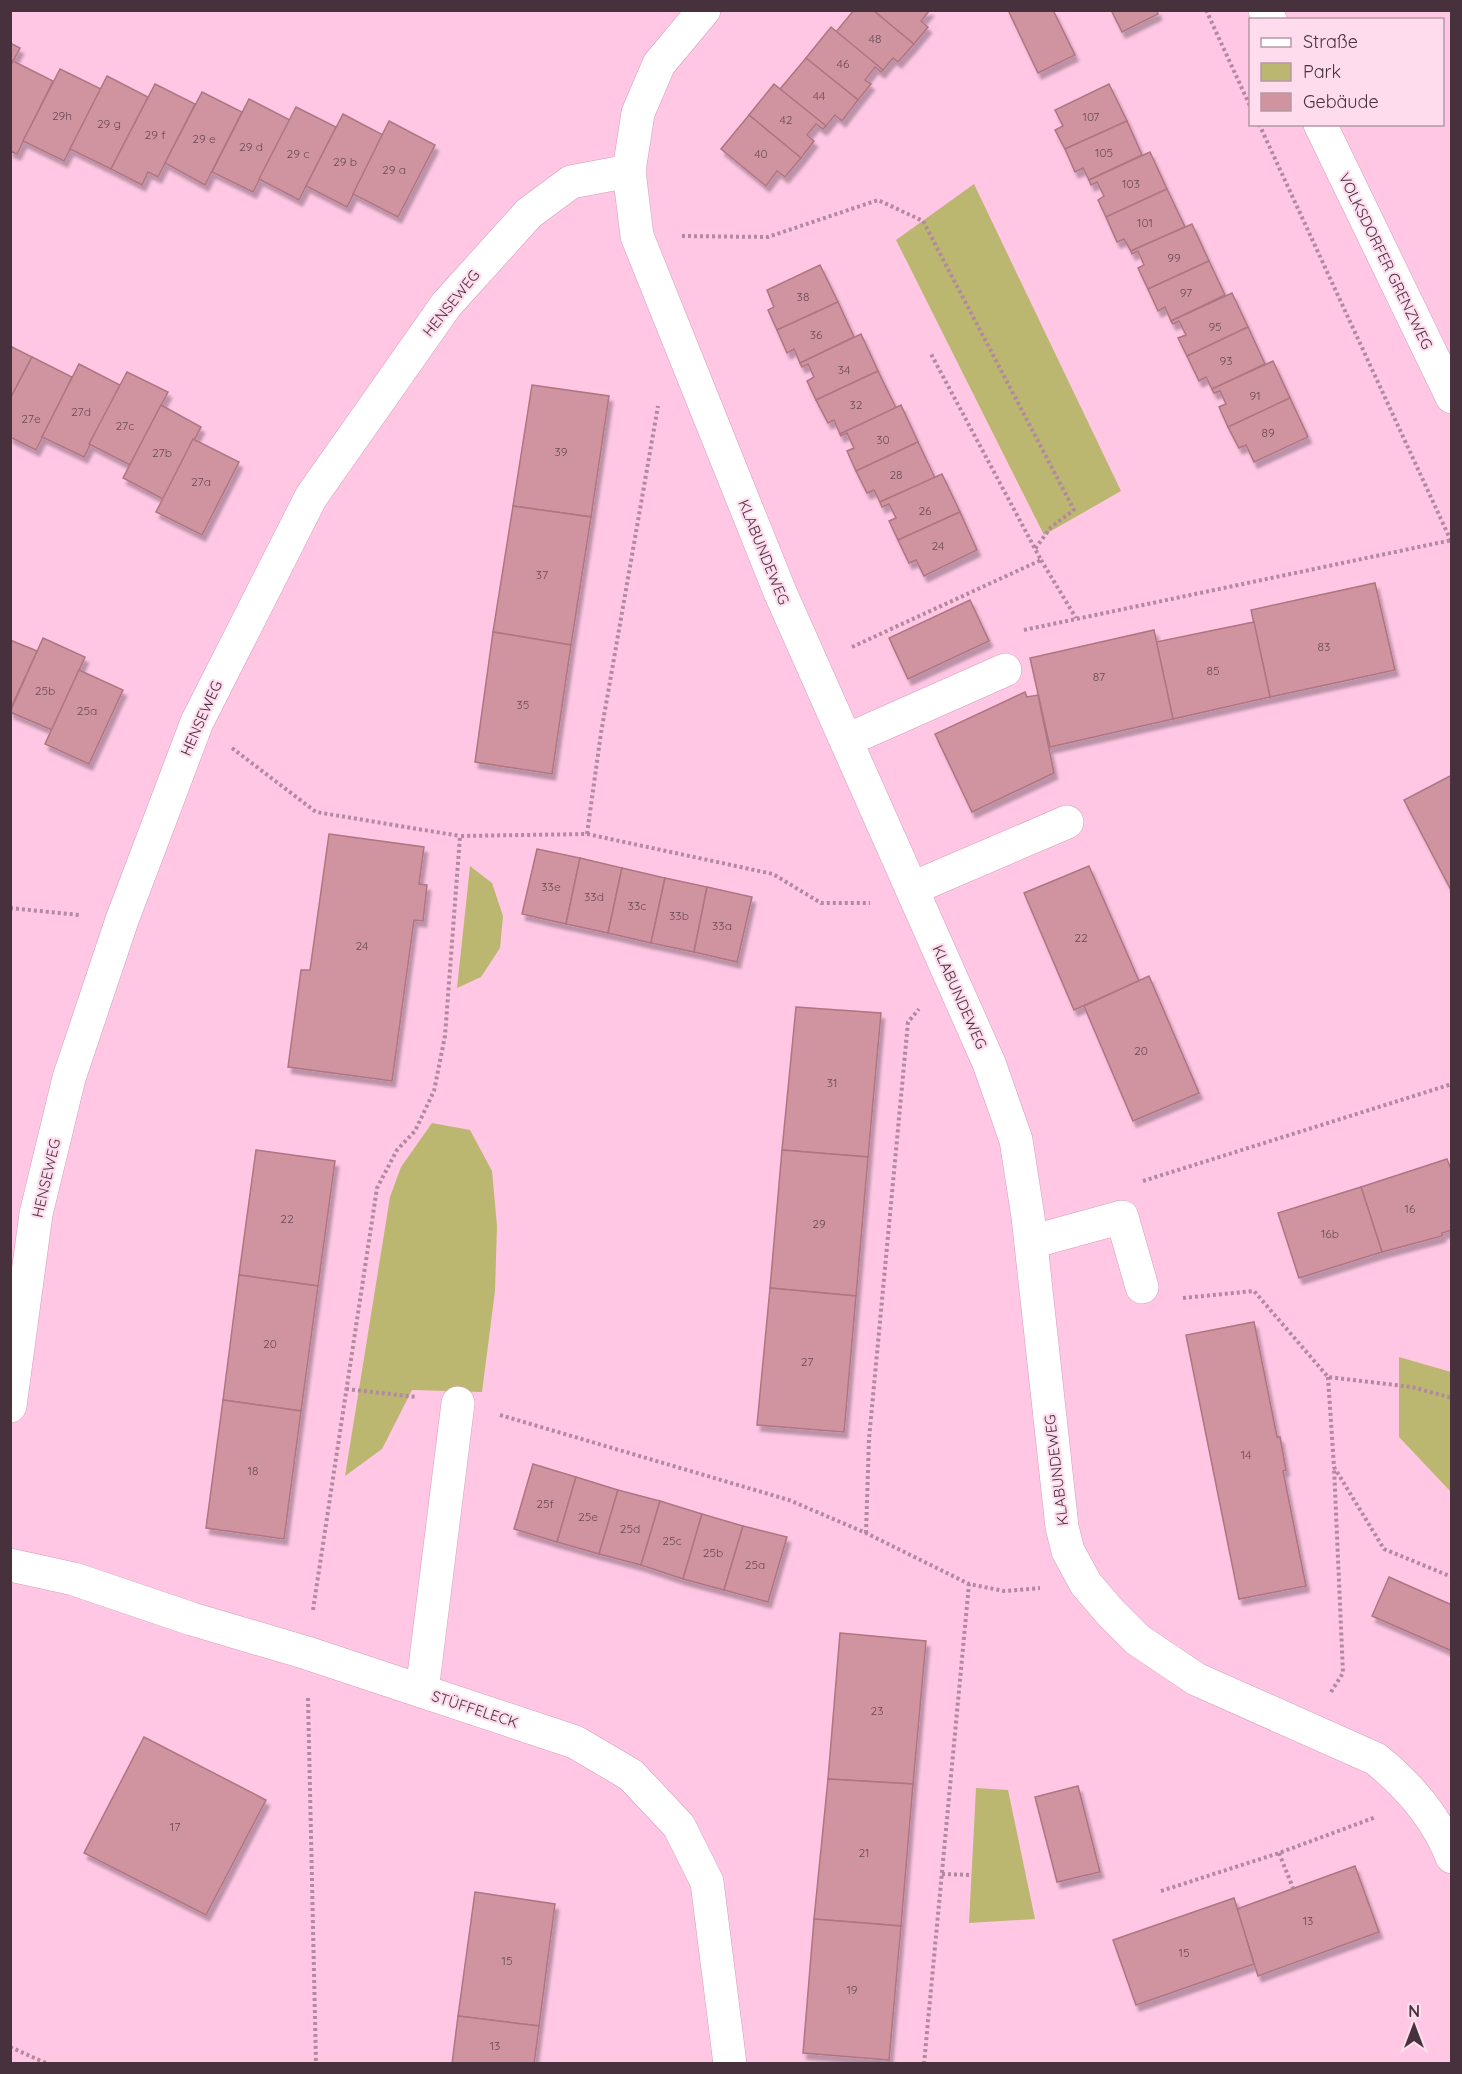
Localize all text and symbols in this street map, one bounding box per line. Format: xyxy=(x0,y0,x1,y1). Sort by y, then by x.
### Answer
legend xyxy=(1249,18,1444,126)
text: Straße xyxy=(1303,30,1358,53)
house number: 48 xyxy=(869,31,881,46)
house number: 46 xyxy=(837,56,850,71)
text: Park xyxy=(1303,60,1341,83)
house number: 44 xyxy=(813,88,825,103)
text: Gebäude xyxy=(1303,90,1379,113)
house number: 29h xyxy=(52,108,72,123)
house number: 107 xyxy=(1082,109,1100,124)
house number: 42 xyxy=(780,112,793,127)
house number: 29 g xyxy=(97,116,121,131)
house number: 29 f xyxy=(145,127,166,142)
house number: 29 e xyxy=(192,131,216,146)
house number: 29 d xyxy=(239,139,263,154)
house number: 105 xyxy=(1095,145,1113,160)
house number: 29 c xyxy=(287,146,309,161)
house number: 40 xyxy=(754,146,768,161)
house number: 29 b xyxy=(333,154,357,169)
house number: 29 a xyxy=(382,162,406,177)
street label: VOLKSDORFER GRENZWEG xyxy=(1335,170,1437,352)
house number: 103 xyxy=(1122,176,1140,191)
house number: 101 xyxy=(1137,215,1153,230)
house number: 99 xyxy=(1167,250,1181,265)
street label: HENSEWEG xyxy=(418,266,484,340)
house number: 97 xyxy=(1180,285,1192,300)
house number: 38 xyxy=(797,289,809,304)
house number: 95 xyxy=(1208,319,1222,334)
house number: 36 xyxy=(810,327,823,342)
house number: 93 xyxy=(1220,353,1232,368)
house number: 34 xyxy=(838,362,850,377)
house number: 91 xyxy=(1249,388,1261,403)
house number: 32 xyxy=(850,397,863,412)
house number: 27d xyxy=(71,404,91,419)
house number: 27e xyxy=(21,411,41,426)
house number: 27c xyxy=(116,418,134,433)
house number: 89 xyxy=(1261,425,1275,440)
house number: 30 xyxy=(876,432,890,447)
house number: 39 xyxy=(555,444,568,459)
house number: 27b xyxy=(152,445,172,460)
house number: 28 xyxy=(889,467,903,482)
house number: 27a xyxy=(191,474,211,489)
street label: KLABUNDEWEG xyxy=(734,497,794,607)
house number: 26 xyxy=(918,503,932,518)
house number: 24 xyxy=(932,538,944,553)
house number: 37 xyxy=(536,567,548,582)
house number: 83 xyxy=(1318,639,1330,654)
house number: 85 xyxy=(1206,663,1220,678)
house number: 87 xyxy=(1093,669,1105,684)
street label: HENSEWEG xyxy=(176,677,226,759)
house number: 25b xyxy=(35,683,55,698)
house number: 35 xyxy=(517,697,529,712)
house number: 25a xyxy=(77,703,97,718)
house number: 33e xyxy=(541,879,561,894)
house number: 33d xyxy=(584,889,604,904)
house number: 33c xyxy=(628,898,646,913)
house number: 33b xyxy=(669,908,689,923)
house number: 33a xyxy=(712,918,732,933)
house number: 22 xyxy=(1074,930,1088,945)
house number: 24 xyxy=(356,938,368,953)
street label: KLABUNDEWEG xyxy=(929,942,991,1052)
house number: 20 xyxy=(1134,1043,1148,1058)
house number: 31 xyxy=(827,1075,837,1090)
street label: HENSEWEG xyxy=(28,1137,64,1219)
house number: 16 xyxy=(1405,1201,1416,1216)
house number: 22 xyxy=(280,1211,294,1226)
house number: 29 xyxy=(812,1216,826,1231)
house number: 16b xyxy=(1321,1226,1339,1241)
house number: 20 xyxy=(263,1336,277,1351)
house number: 27 xyxy=(801,1354,813,1369)
street label: KLABUNDEWEG xyxy=(1040,1413,1072,1527)
house number: 14 xyxy=(1241,1447,1251,1462)
house number: 18 xyxy=(248,1463,258,1478)
house number: 25f xyxy=(536,1496,554,1511)
house number: 25e xyxy=(578,1509,598,1524)
house number: 25d xyxy=(620,1521,640,1536)
house number: 25c xyxy=(662,1533,682,1548)
house number: 25b xyxy=(703,1545,723,1560)
house number: 25a xyxy=(745,1557,765,1572)
street label: STÜFFELECK xyxy=(429,1686,521,1732)
house number: 23 xyxy=(871,1703,883,1718)
house number: 17 xyxy=(170,1819,180,1834)
house number: 21 xyxy=(858,1845,870,1860)
house number: 13 xyxy=(1303,1913,1313,1928)
house number: 15 xyxy=(1179,1945,1189,1960)
house number: 15 xyxy=(502,1953,512,1968)
house number: 19 xyxy=(846,1982,858,1997)
north arrow xyxy=(1384,1996,1444,2056)
text: N xyxy=(1408,2001,1420,2021)
house number: 13 xyxy=(490,2038,500,2053)

